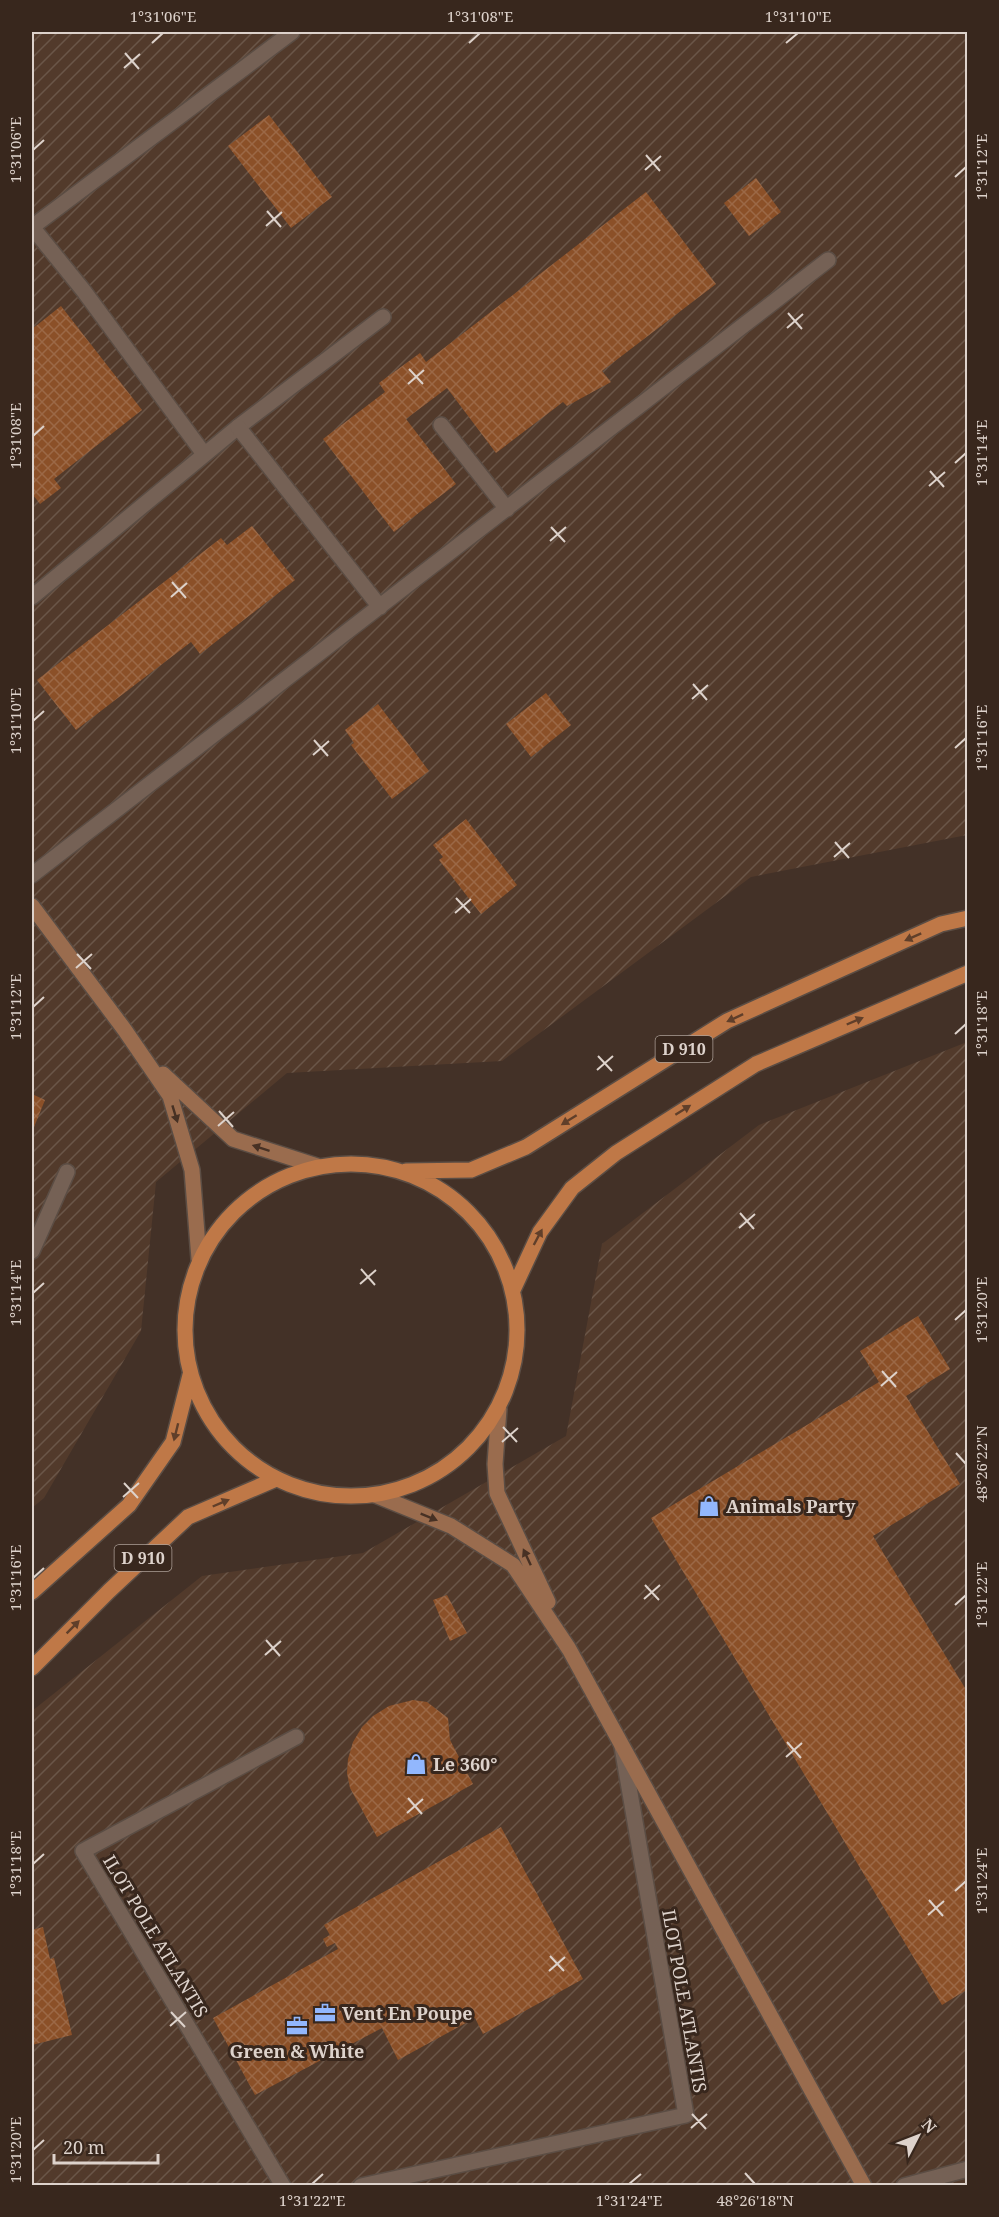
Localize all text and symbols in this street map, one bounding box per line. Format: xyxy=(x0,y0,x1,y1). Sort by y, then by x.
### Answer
text: 1°31'06"E xyxy=(130,6,196,26)
text: 1°31'08"E xyxy=(447,6,513,26)
text: 1°31'10"E xyxy=(765,6,831,26)
text: 1°31'06"E xyxy=(5,117,25,183)
text: 1°31'12"E xyxy=(971,134,991,200)
text: 1°31'08"E xyxy=(5,403,25,469)
text: 1°31'14"E xyxy=(971,420,991,486)
text: 1°31'10"E xyxy=(5,688,25,754)
text: 1°31'16"E xyxy=(971,705,991,771)
one-way arrow xyxy=(904,933,921,942)
text: 1°31'12"E xyxy=(5,974,25,1040)
text: 1°31'18"E xyxy=(971,991,991,1057)
one-way arrow xyxy=(727,1014,744,1023)
one-way arrow xyxy=(847,1016,865,1026)
road number: D 910 xyxy=(656,1036,712,1062)
one-way arrow xyxy=(171,1105,180,1123)
one-way arrow xyxy=(675,1105,691,1116)
one-way arrow xyxy=(561,1115,577,1126)
one-way arrow xyxy=(252,1143,270,1152)
one-way arrow xyxy=(533,1228,543,1245)
text: 1°31'14"E xyxy=(5,1260,25,1326)
text: 1°31'20"E xyxy=(971,1277,991,1343)
one-way arrow xyxy=(170,1422,180,1441)
text: 48°26'22"N xyxy=(971,1425,991,1503)
shop icon: Animals Party xyxy=(697,1494,721,1518)
place label: Animals Party xyxy=(726,1494,856,1518)
one-way arrow xyxy=(212,1498,230,1508)
one-way arrow xyxy=(420,1513,438,1522)
text: 1°31'16"E xyxy=(5,1545,25,1611)
road number: D 910 xyxy=(114,1545,172,1571)
one-way arrow xyxy=(522,1548,532,1566)
text: 1°31'22"E xyxy=(971,1562,991,1628)
one-way arrow xyxy=(65,1620,79,1634)
shop icon: Le 360° xyxy=(404,1752,428,1776)
place label: Le 360° xyxy=(433,1752,497,1776)
text: 1°31'18"E xyxy=(5,1831,25,1897)
text: 1°31'24"E xyxy=(971,1848,991,1914)
street label: ILOT POLE ATLANTIS xyxy=(98,1850,214,2022)
street label: ILOT POLE ATLANTIS xyxy=(657,1908,713,2094)
office icon: Vent En Poupe xyxy=(313,2001,337,2025)
place label: Vent En Poupe xyxy=(342,2001,473,2025)
office icon: Green & White xyxy=(285,2014,309,2038)
place label: Green & White xyxy=(230,2039,364,2063)
north arrow xyxy=(888,2106,948,2166)
text: N xyxy=(917,2114,942,2138)
text: 1°31'20"E xyxy=(5,2117,25,2183)
scale bar xyxy=(54,2127,158,2165)
text: 20 m xyxy=(63,2135,105,2159)
text: 1°31'22"E xyxy=(279,2190,345,2210)
text: 1°31'24"E xyxy=(596,2190,662,2210)
text: 48°26'18"N xyxy=(716,2190,794,2210)

